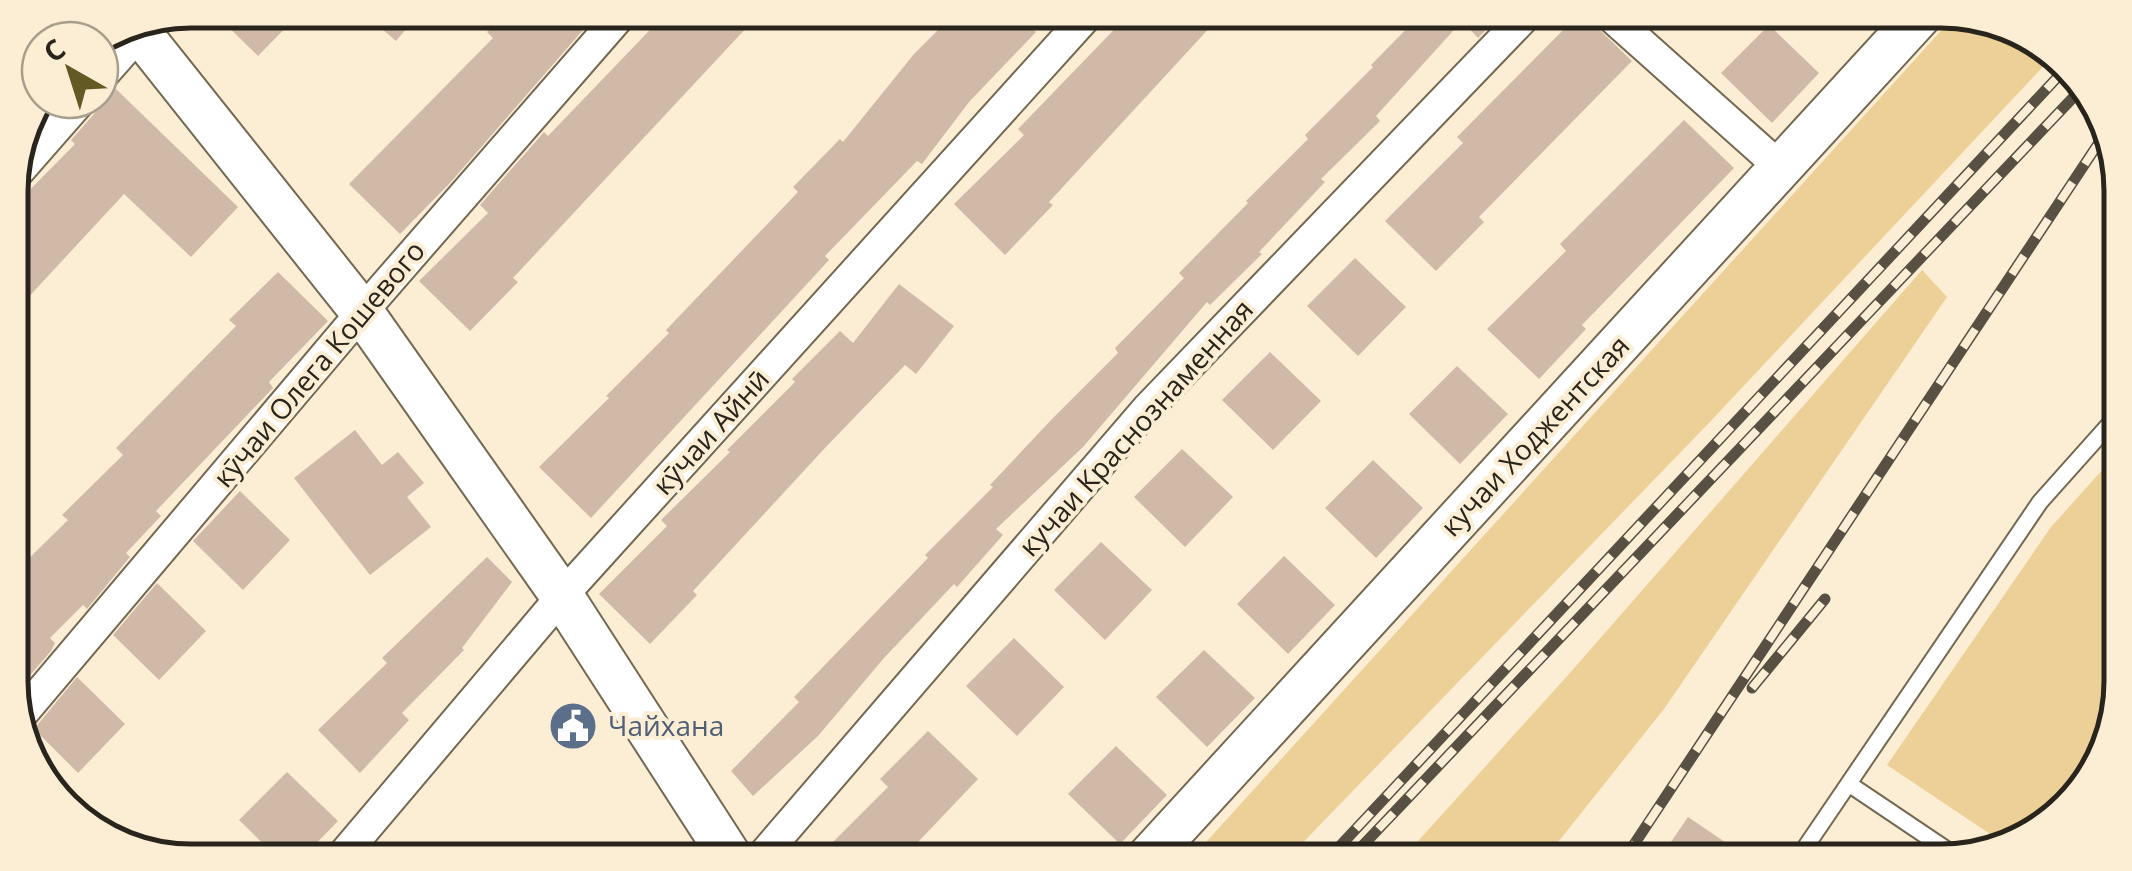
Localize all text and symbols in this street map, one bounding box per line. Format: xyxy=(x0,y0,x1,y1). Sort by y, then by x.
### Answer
north arrow xyxy=(20,20,120,120)
text: С xyxy=(35,29,73,70)
street label: кӯчаи Олега Кошевого xyxy=(204,232,433,495)
street label: кучаи Краснознаменная xyxy=(1010,291,1261,564)
street label: кучаи Ходжентская xyxy=(1431,327,1637,544)
street label: кӯчаи Айнӣ xyxy=(644,360,777,502)
public building icon: Чайхана xyxy=(547,700,599,752)
place label: Чайхана xyxy=(608,706,724,744)

